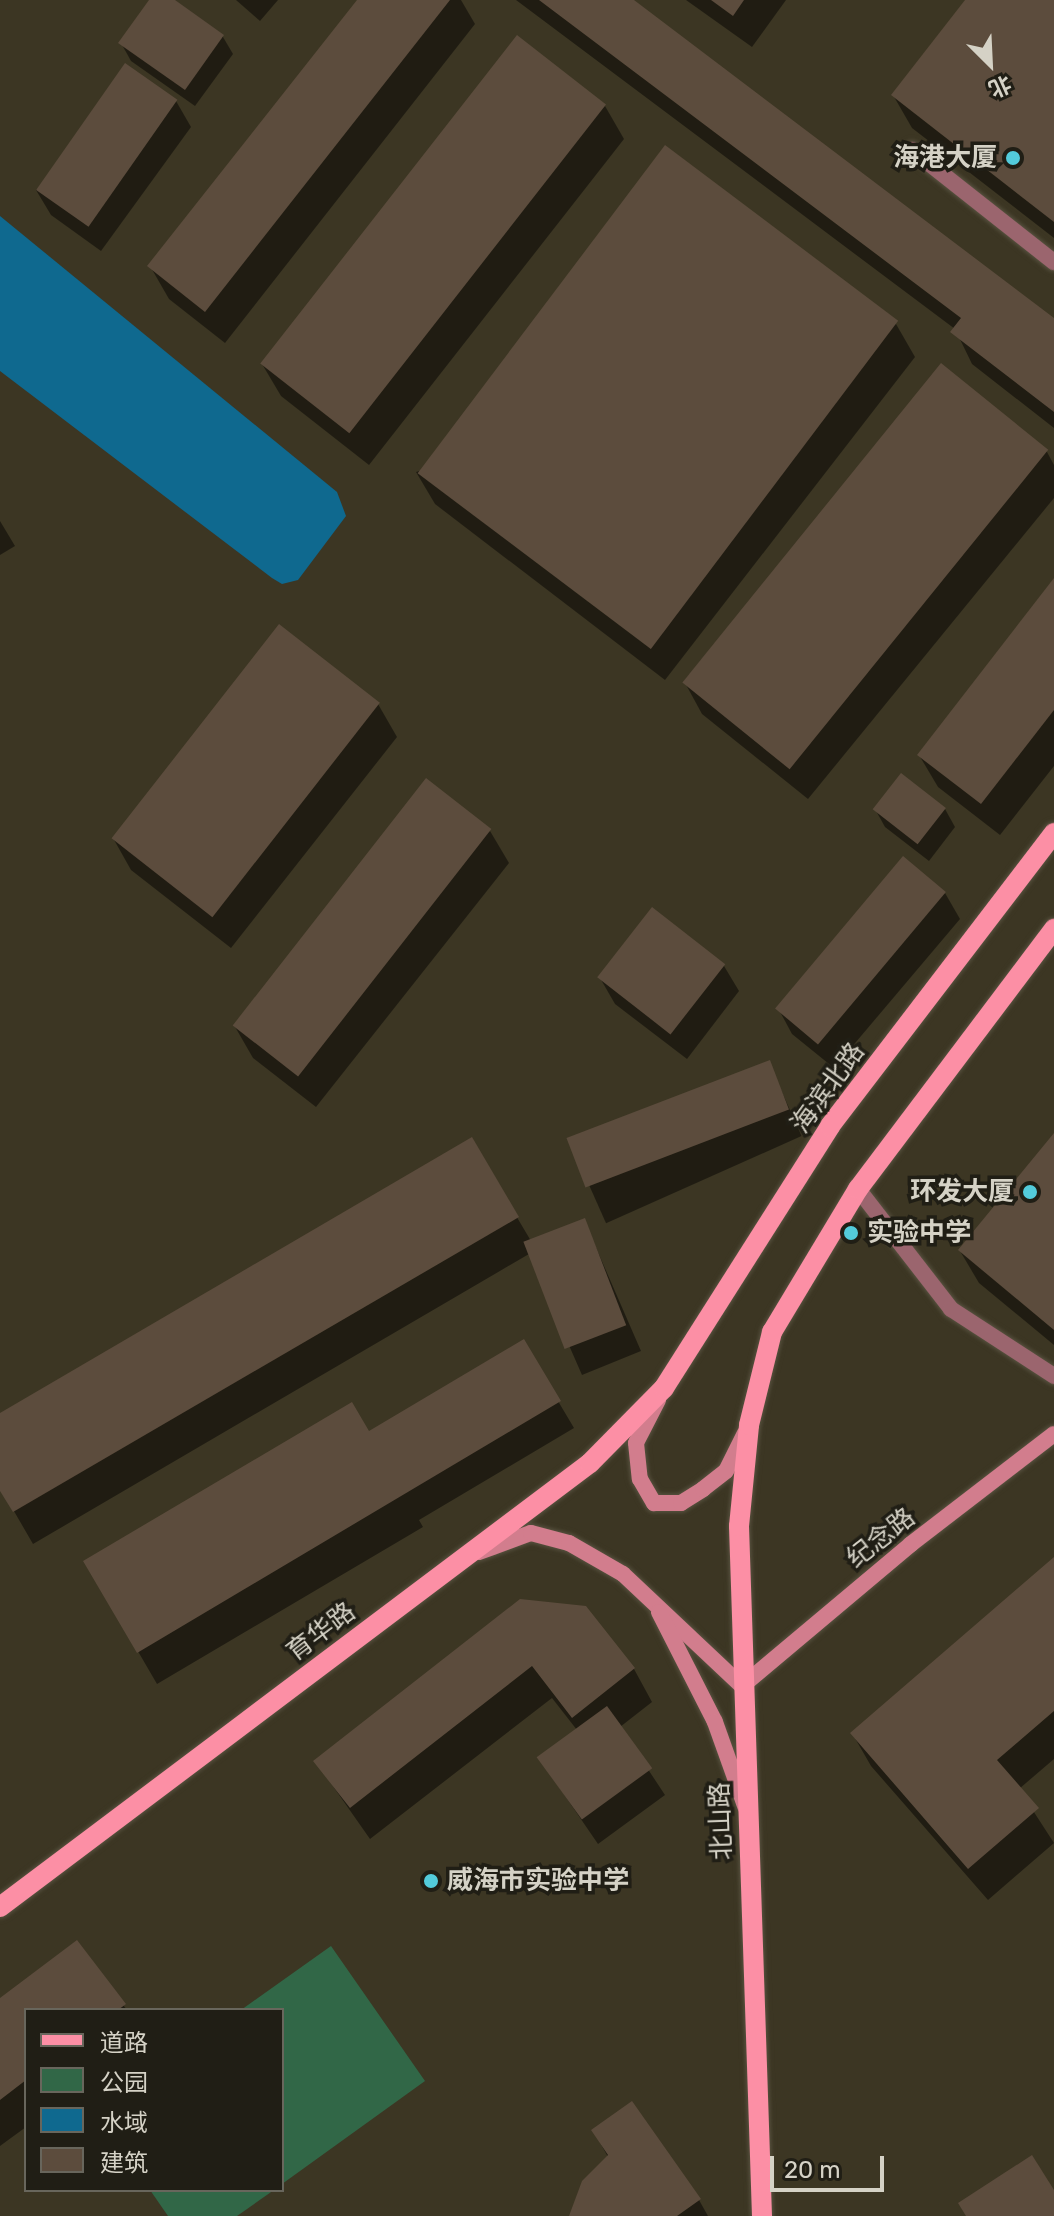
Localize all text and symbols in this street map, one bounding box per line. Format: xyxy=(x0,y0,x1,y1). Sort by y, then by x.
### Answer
north arrow xyxy=(950,24,1030,104)
text: 北 xyxy=(984,70,1016,103)
place label: 海港大厦 xyxy=(893,142,997,174)
marker: 海港大厦 xyxy=(1004,149,1022,167)
street label: 海滨北路 xyxy=(785,1037,871,1139)
place label: 环发大厦 xyxy=(910,1176,1014,1208)
marker: 环发大厦 xyxy=(1021,1183,1039,1201)
place label: 实验中学 xyxy=(867,1217,971,1249)
marker: 实验中学 xyxy=(842,1224,860,1242)
street label: 纪念路 xyxy=(841,1502,921,1574)
street label: 育华路 xyxy=(280,1596,362,1668)
street label: 北山路 xyxy=(704,1781,738,1861)
place label: 威海市实验中学 xyxy=(447,1865,629,1897)
marker: 威海市实验中学 xyxy=(422,1872,440,1890)
legend xyxy=(24,2008,284,2192)
text: 道路 xyxy=(100,2029,148,2057)
text: 公园 xyxy=(100,2069,148,2097)
text: 水域 xyxy=(100,2109,148,2137)
scale bar xyxy=(774,2140,888,2190)
text: 建筑 xyxy=(100,2149,148,2177)
text: 20 m xyxy=(784,2156,841,2184)

